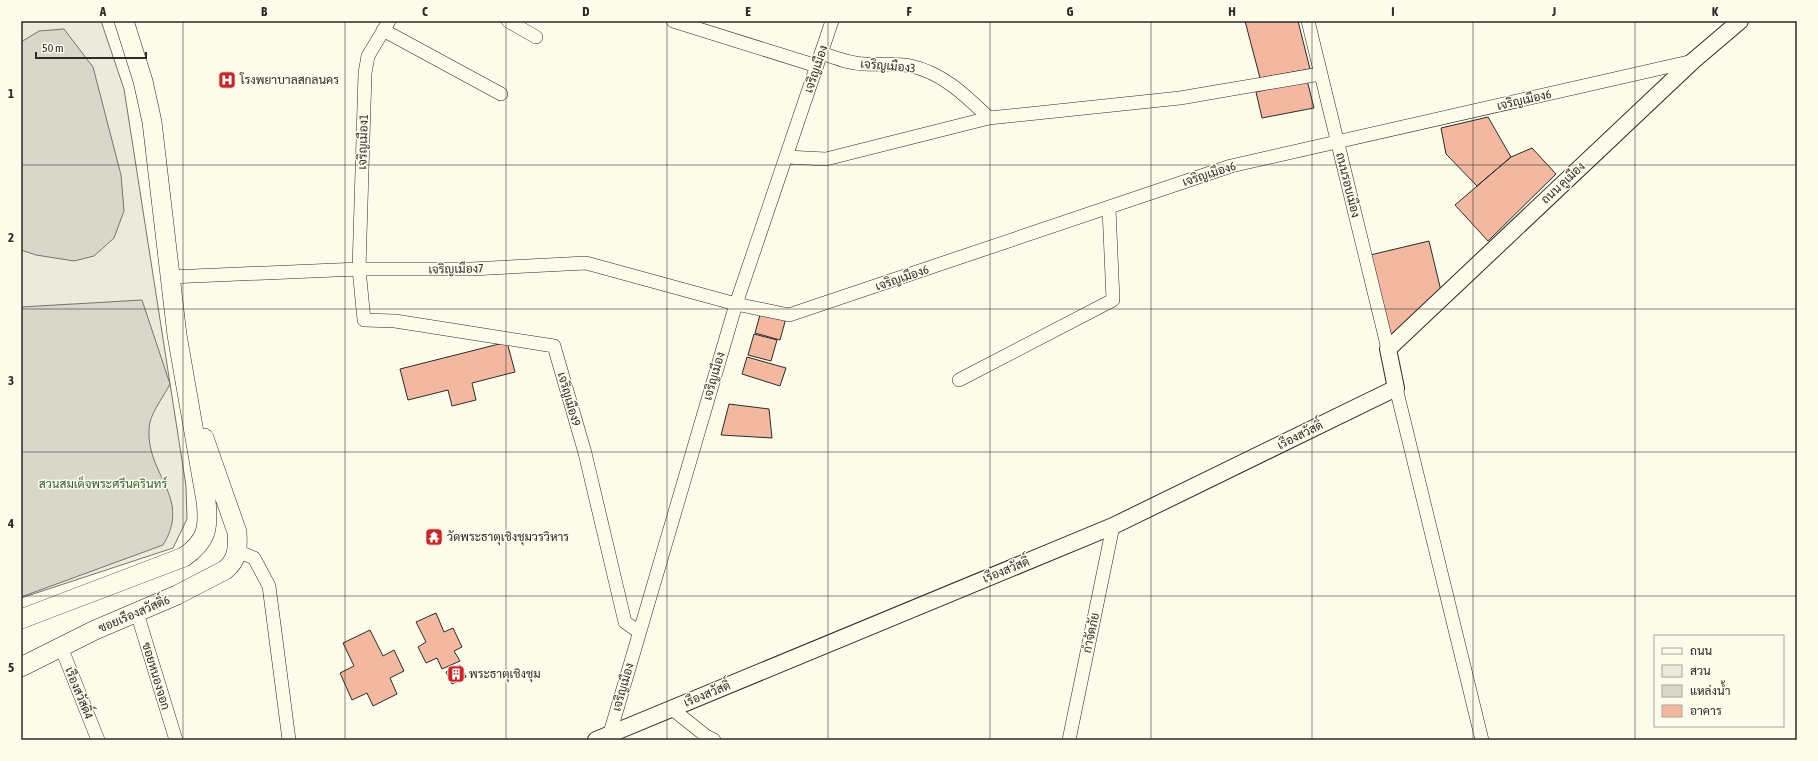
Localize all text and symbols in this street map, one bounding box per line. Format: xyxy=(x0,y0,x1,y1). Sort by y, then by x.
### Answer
text: A xyxy=(99,4,107,19)
text: B xyxy=(261,4,268,19)
text: C xyxy=(422,4,428,19)
text: D xyxy=(582,4,590,19)
text: E xyxy=(745,4,751,19)
text: F xyxy=(906,4,912,19)
text: G xyxy=(1067,4,1074,19)
text: H xyxy=(1228,4,1236,19)
text: I xyxy=(1391,4,1395,19)
text: J xyxy=(1551,4,1556,19)
text: K xyxy=(1712,4,1719,19)
scale bar xyxy=(36,34,146,60)
text: 50 m xyxy=(42,41,64,55)
street label: เจริญเมือง xyxy=(801,43,831,95)
street label: เจริญเมือง3 xyxy=(860,57,916,75)
hospital icon: โรงพยาบาลสกลนคร xyxy=(217,70,237,90)
place label: โรงพยาบาลสกลนคร xyxy=(239,72,339,87)
text: 1 xyxy=(8,86,14,101)
street label: เจริญเมือง6 xyxy=(1495,87,1553,113)
street label: เจริญเมือง1 xyxy=(355,114,371,170)
street label: ถนนรอบเมือง xyxy=(1333,151,1363,219)
street label: เจริญเมือง6 xyxy=(1180,159,1238,189)
street label: ถนน คูเมือง xyxy=(1538,159,1588,208)
text: 2 xyxy=(8,230,14,245)
street label: เจริญเมือง7 xyxy=(428,262,484,276)
street label: เจริญเมือง6 xyxy=(874,262,931,294)
street label: เจริญเมือง xyxy=(700,350,728,402)
street label: เจริญเมือง9 xyxy=(555,370,583,428)
text: 3 xyxy=(8,373,14,388)
street label: เรืองสวัสดิ์ xyxy=(1273,414,1325,452)
park label: สวนสมเด็จพระศรีนครินทร์ xyxy=(39,475,167,491)
text: 4 xyxy=(7,516,14,531)
temple icon: วัดพระธาตุเชิงชุมวรวิหาร xyxy=(424,527,444,547)
place label: วัดพระธาตุเชิงชุมวรวิหาร xyxy=(447,530,569,546)
street label: เรืองสวัสดิ์ xyxy=(979,550,1031,586)
street label: ซอยเรืองสวัสดิ์6 xyxy=(94,588,172,635)
street label: กำจัดภัย xyxy=(1080,612,1102,654)
legend xyxy=(1654,635,1784,727)
street label: ซอยหนองจอก xyxy=(139,641,173,711)
text: ถนน xyxy=(1690,644,1713,658)
text: 5 xyxy=(8,660,14,675)
street label: เจริญเมือง xyxy=(609,661,637,713)
street label: เรืองสวัสดิ์4 xyxy=(62,663,100,721)
building icon: พระธาตุเชิงชุม xyxy=(446,664,466,684)
text: สวน xyxy=(1690,664,1711,678)
place label: พระธาตุเชิงชุม xyxy=(469,667,541,683)
street label: เรืองสวัสดิ์ xyxy=(680,674,732,710)
text: แหล่งน้ำ xyxy=(1690,680,1730,698)
text: อาคาร xyxy=(1690,704,1722,718)

